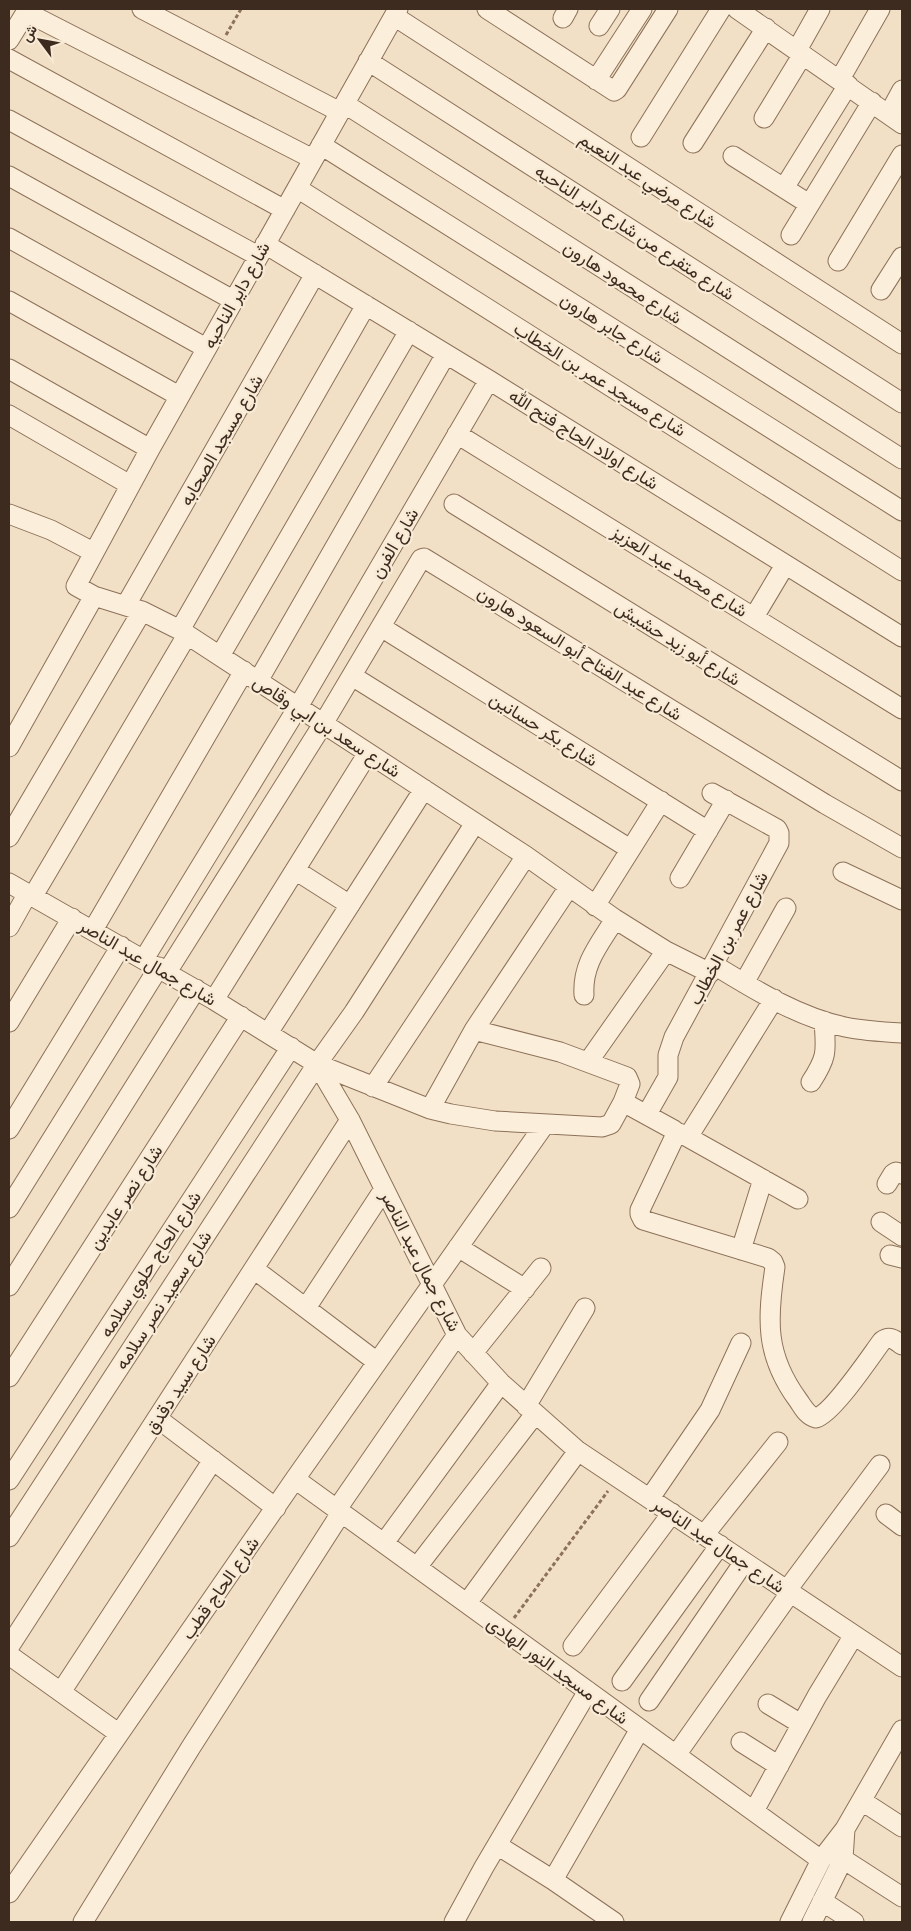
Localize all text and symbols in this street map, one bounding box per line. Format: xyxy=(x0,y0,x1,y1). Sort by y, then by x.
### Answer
north arrow xyxy=(15,15,65,65)
text: ش xyxy=(17,21,41,45)
street label: شارع مرضي عبد النعيم xyxy=(573,127,721,237)
street label: شارع متفرع من شارع داير الناحيه xyxy=(530,159,739,306)
street label: شارع محمود هارون xyxy=(559,235,687,330)
street label: شارع داير الناحيه xyxy=(197,237,276,353)
street label: شارع جابر هارون xyxy=(556,287,668,370)
street label: شارع مسجد عمر بن الخطاب xyxy=(509,316,691,442)
street label: شارع مسجد الصحابه xyxy=(174,370,269,510)
street label: شارع اولاد الحاج فتح الله xyxy=(504,384,663,495)
street label: شارع الفرن xyxy=(365,504,424,583)
street label: شارع محمد عبد العزيز xyxy=(606,519,752,623)
street label: شارع عبد الفتاح أبو السعود هارون xyxy=(473,580,687,726)
street label: شارع أبو زيد حشيش xyxy=(610,595,745,692)
street label: شارع سعد بن ابي وقاص xyxy=(246,670,405,786)
street label: شارع بكر حسانين xyxy=(485,687,602,772)
street label: شارع عمر بن الخطاب xyxy=(683,867,774,1009)
street label: شارع جمال عبد الناصر xyxy=(74,913,221,1012)
street label: شارع نصر عابدين xyxy=(83,1140,168,1254)
street label: شارع جمال عبد الناصر xyxy=(374,1186,466,1336)
street label: شارع الحاج حلوي سلامه xyxy=(94,1187,209,1344)
street label: شارع سعيد نصر سلامه xyxy=(109,1226,217,1374)
street label: شارع سيد دقدق xyxy=(139,1330,222,1439)
street label: شارع جمال عبد الناصر xyxy=(647,1492,790,1599)
street label: شارع الحاج قطب xyxy=(176,1532,265,1644)
street label: شارع مسجد النور الهادى xyxy=(482,1611,633,1730)

